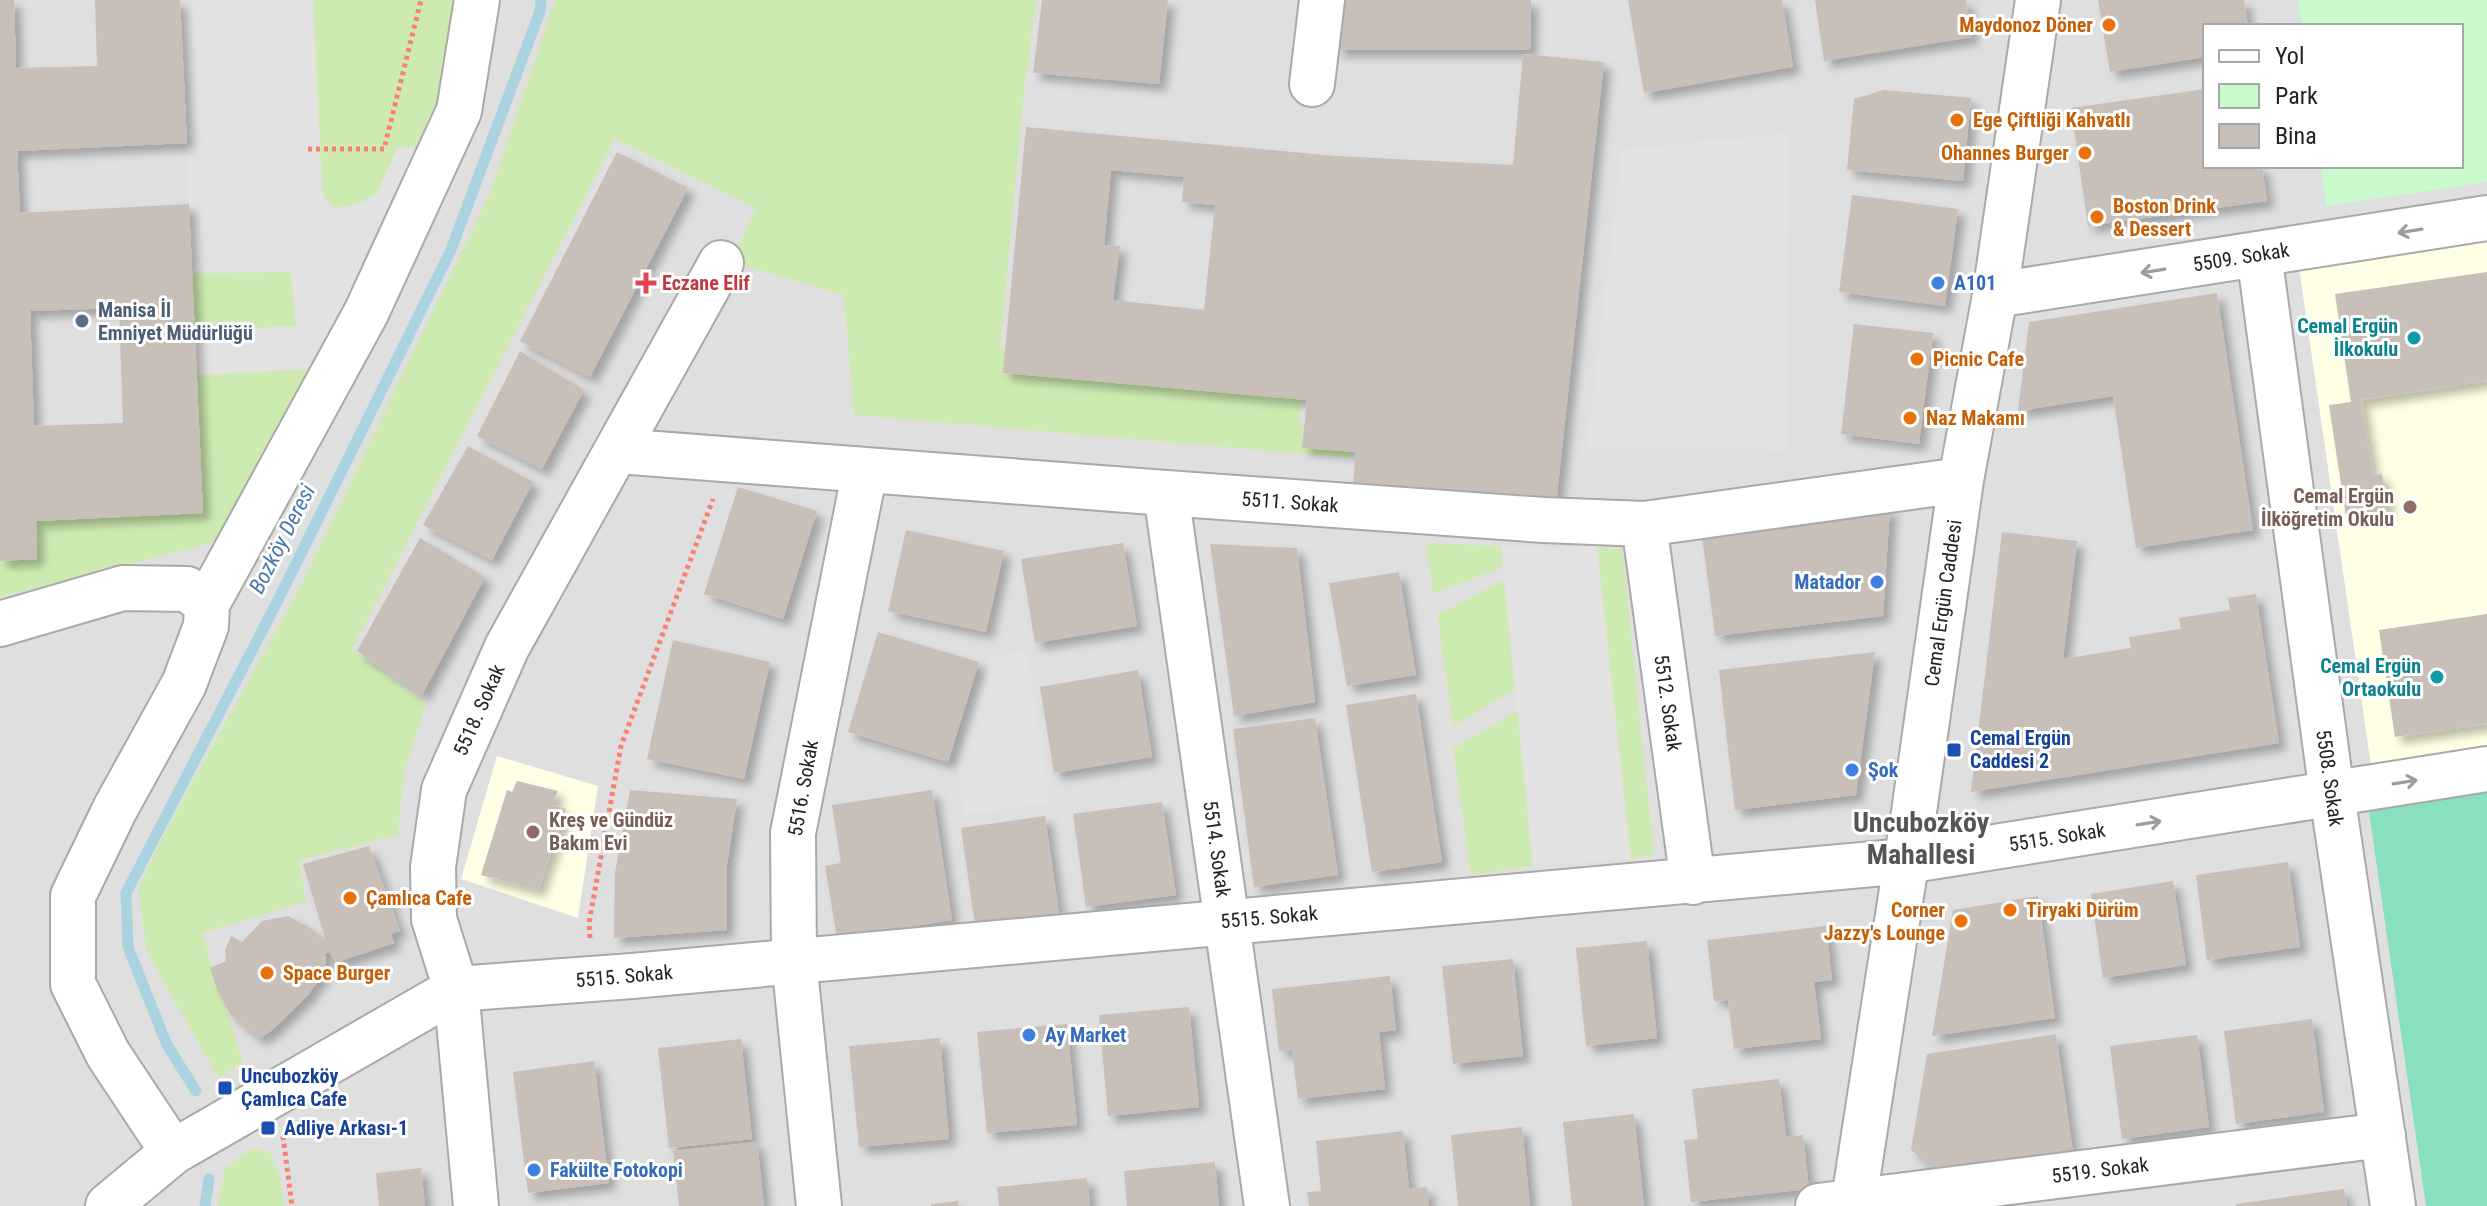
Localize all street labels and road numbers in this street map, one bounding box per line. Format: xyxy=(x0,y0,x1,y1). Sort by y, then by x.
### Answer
street label: 5509. Sokak xyxy=(2191,238,2291,276)
street label: 5511. Sokak xyxy=(1241,487,1339,517)
street label: Cemal Ergün Caddesi xyxy=(1919,518,1967,688)
street label: 5512. Sokak xyxy=(1649,653,1687,753)
street label: 5518. Sokak xyxy=(448,661,510,759)
street label: 5508. Sokak xyxy=(2311,728,2349,828)
street label: 5516. Sokak xyxy=(783,738,823,838)
street label: 5514. Sokak xyxy=(1198,799,1236,899)
street label: 5515. Sokak xyxy=(2007,818,2107,856)
street label: 5515. Sokak xyxy=(1219,901,1319,933)
street label: 5515. Sokak xyxy=(574,960,674,992)
street label: 5519. Sokak xyxy=(2050,1152,2150,1188)

